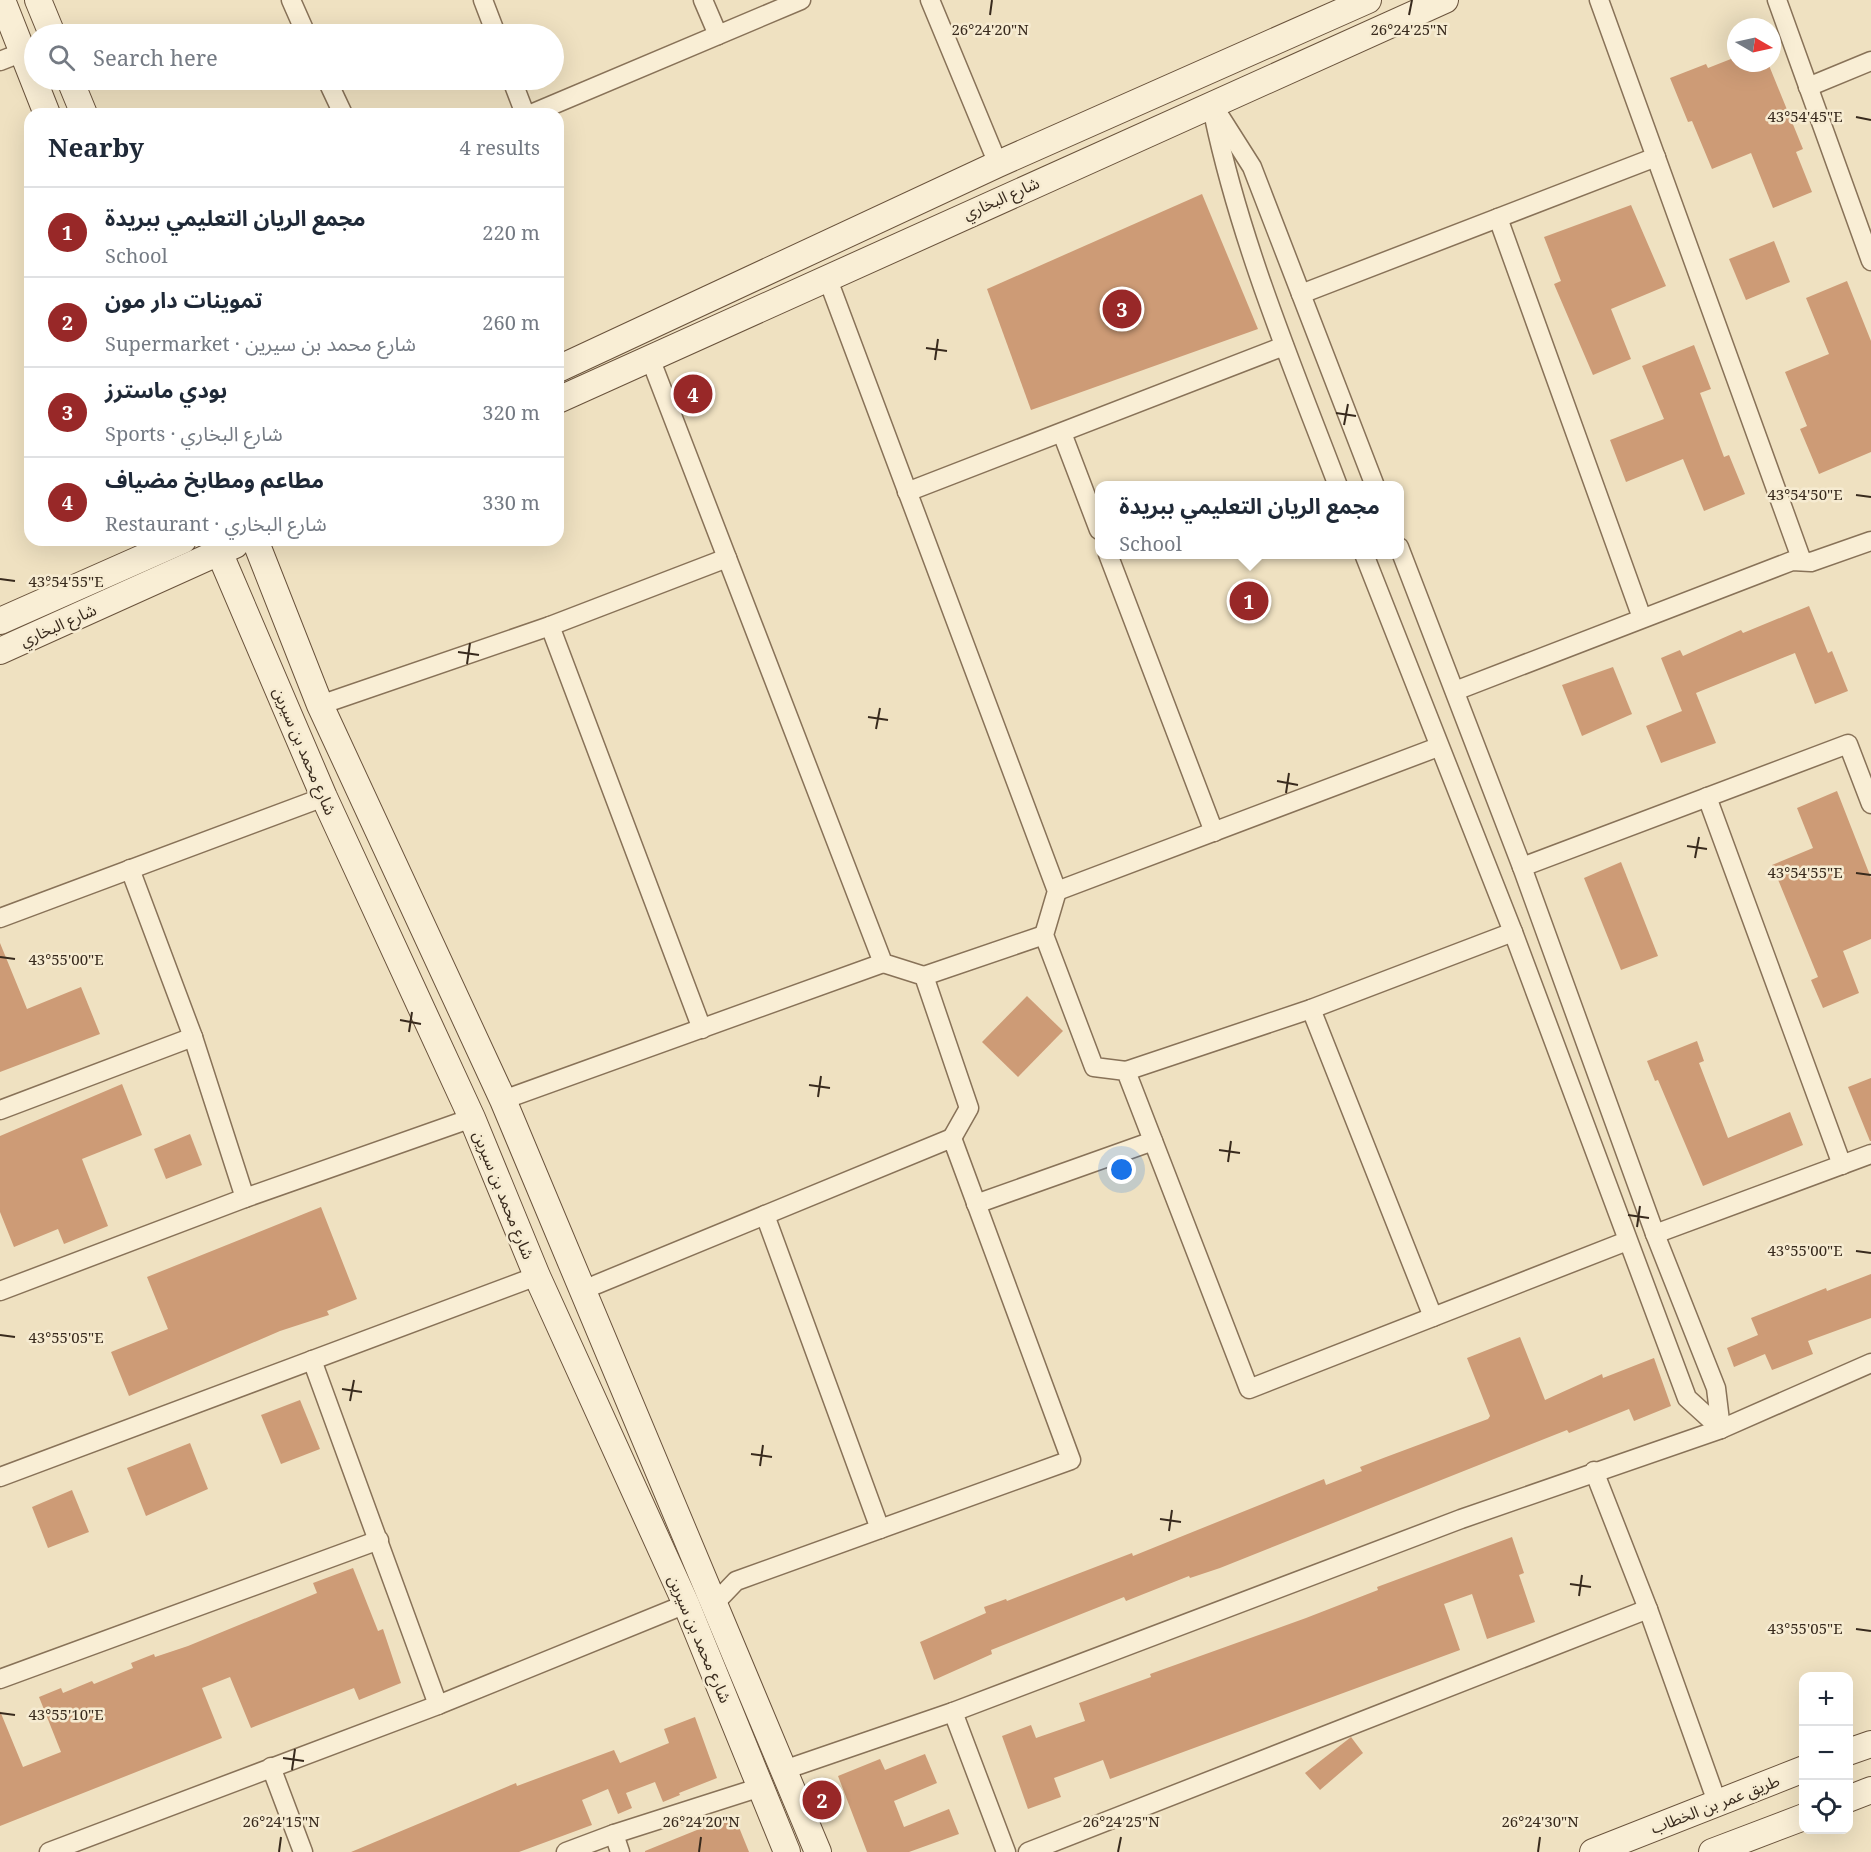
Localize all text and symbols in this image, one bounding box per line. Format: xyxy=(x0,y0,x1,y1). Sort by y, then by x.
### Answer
north arrow xyxy=(1727,18,1781,72)
text: 26°24'20"N xyxy=(951,19,1029,39)
text: 26°24'25"N xyxy=(1370,19,1448,39)
search box xyxy=(24,24,564,90)
icon: search xyxy=(45,41,78,74)
text: Search here xyxy=(93,42,218,72)
text: 43°54'45"E xyxy=(1767,106,1843,126)
text: Nearby xyxy=(48,129,144,165)
text: 4 results xyxy=(460,134,540,161)
street label: شارع البخاري xyxy=(959,171,1044,226)
text: مجمع الريان التعليمي ببريدة xyxy=(105,202,366,232)
text: 1 xyxy=(62,219,73,246)
text: 220 m xyxy=(482,219,540,246)
text: School xyxy=(105,242,168,269)
text: تموينات دار مون xyxy=(105,284,262,314)
pin: 3 xyxy=(1102,286,1142,332)
text: 2 xyxy=(62,309,73,336)
text: 260 m xyxy=(482,309,540,336)
text: Supermarket · شارع محمد بن سيرين xyxy=(105,330,416,357)
pin: 4 xyxy=(674,372,712,416)
text: بودي ماسترز xyxy=(105,374,227,404)
text: 3 xyxy=(62,399,73,426)
text: 320 m xyxy=(482,399,540,426)
text: Sports · شارع البخاري xyxy=(105,420,283,447)
text: مطاعم ومطابخ مضياف xyxy=(105,464,324,494)
popup xyxy=(1095,481,1404,559)
text: 43°54'50"E xyxy=(1767,484,1843,504)
text: 4 xyxy=(62,489,73,516)
text: 330 m xyxy=(482,489,540,516)
text: مجمع الريان التعليمي ببريدة xyxy=(1119,490,1380,520)
text: Restaurant · شارع البخاري xyxy=(105,510,327,537)
text: School xyxy=(1119,530,1182,557)
text: 43°54'55"E xyxy=(28,571,104,591)
pin: 1 xyxy=(1230,578,1268,624)
street label: شارع البخاري xyxy=(16,598,101,653)
street label: شارع محمد بن سيرين xyxy=(266,684,342,819)
text: 43°54'55"E xyxy=(1767,862,1843,882)
text: 43°55'00"E xyxy=(28,949,104,969)
street label: شارع محمد بن سيرين xyxy=(466,1127,540,1263)
your location xyxy=(1107,1155,1136,1184)
text: 43°55'00"E xyxy=(1767,1240,1843,1260)
text: 43°55'05"E xyxy=(28,1327,104,1347)
street label: شارع محمد بن سيرين xyxy=(661,1572,737,1707)
text: 43°55'05"E xyxy=(1767,1618,1843,1638)
map controls xyxy=(1799,1672,1853,1834)
button: + xyxy=(1799,1672,1853,1726)
text: 43°55'10"E xyxy=(28,1704,104,1724)
button: − xyxy=(1799,1726,1853,1780)
street label: طريق عمر بن الخطاب xyxy=(1647,1769,1783,1839)
pin: 2 xyxy=(802,1778,842,1822)
button: locate xyxy=(1799,1780,1853,1834)
text: 26°24'15"N xyxy=(242,1811,320,1831)
text: 26°24'20"N xyxy=(662,1811,740,1831)
text: 26°24'25"N xyxy=(1082,1811,1160,1831)
text: 26°24'30"N xyxy=(1501,1811,1579,1831)

